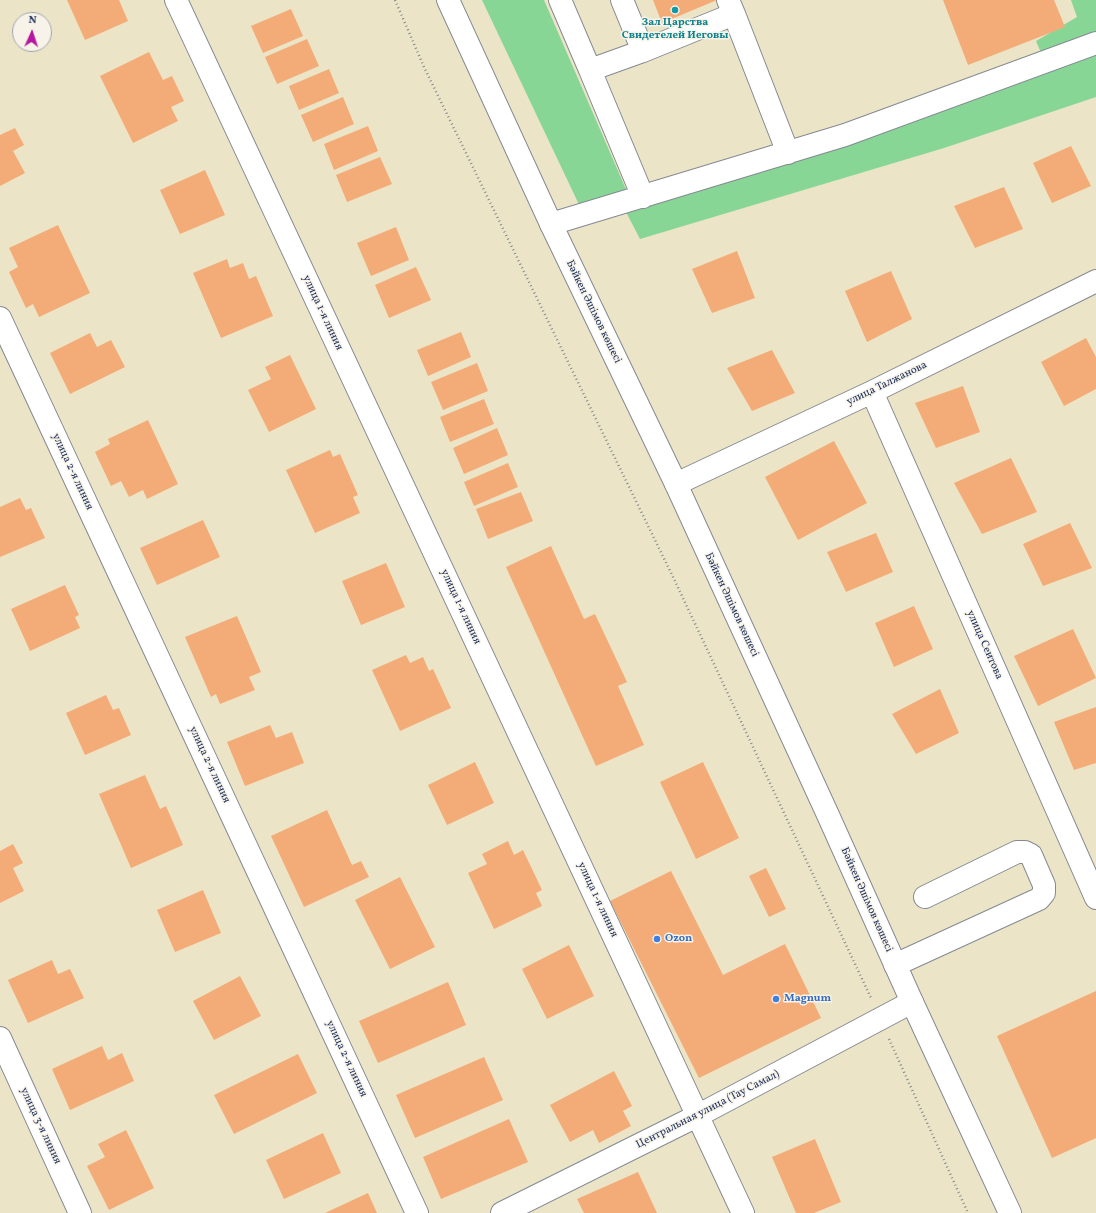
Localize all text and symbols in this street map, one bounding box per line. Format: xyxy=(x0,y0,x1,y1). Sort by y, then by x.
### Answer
marker: Зал Царства Свидетелей Иеговы xyxy=(670,5,680,15)
north arrow xyxy=(12,12,52,52)
text: N xyxy=(28,13,37,28)
place label: Зал Царства Свидетелей Иеговы xyxy=(622,16,728,42)
street label: Бәйкен Әшімов көшесі xyxy=(562,258,624,366)
street label: улица 1-я линия xyxy=(299,273,345,353)
street label: улица Талжанова xyxy=(845,359,929,409)
street label: улица 2-я линия xyxy=(48,432,96,512)
street label: Бәйкен Әшімов көшесі xyxy=(701,551,761,659)
street label: улица 1-я линия xyxy=(437,567,483,647)
street label: улица Сеитова xyxy=(963,608,1005,682)
street label: улица 2-я линия xyxy=(185,725,233,805)
street label: Бәйкен Әшімов көшесі xyxy=(837,846,895,954)
street label: улица 1-я линия xyxy=(574,860,620,940)
place label: Ozon xyxy=(665,932,692,946)
marker: Ozon xyxy=(652,934,662,944)
place label: Magnum xyxy=(784,992,831,1006)
marker: Magnum xyxy=(771,994,781,1004)
street label: улица 2-я линия xyxy=(322,1019,370,1099)
street label: Центральная улица (Тау Самал) xyxy=(634,1068,782,1152)
street label: улица 3-я линия xyxy=(17,1086,63,1166)

